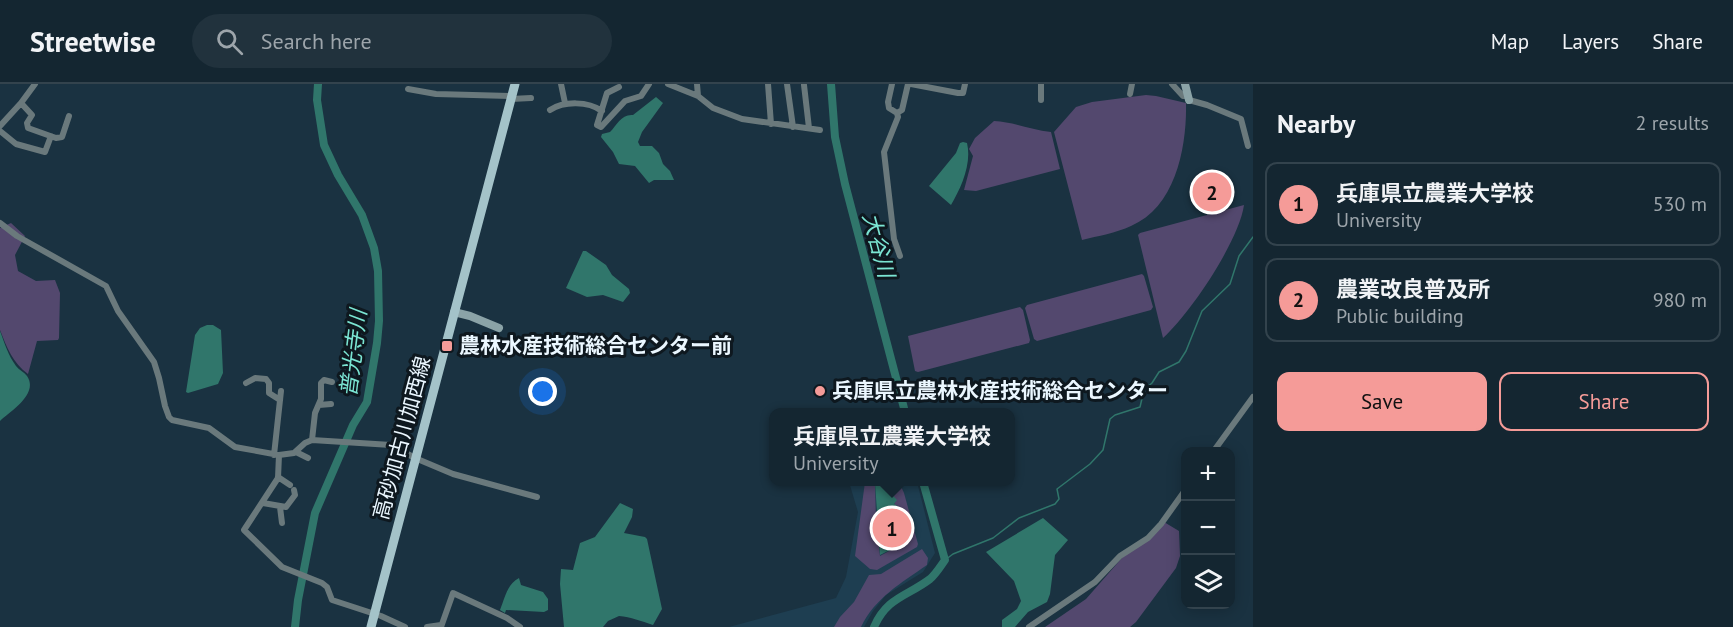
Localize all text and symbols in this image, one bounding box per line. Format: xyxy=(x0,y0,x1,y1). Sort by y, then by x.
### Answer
search box xyxy=(192,14,612,68)
text: Streetwise xyxy=(30,23,156,60)
icon: search xyxy=(213,25,246,58)
text: Search here xyxy=(261,27,372,55)
text: Map xyxy=(1491,28,1529,55)
text: Layers xyxy=(1562,28,1619,55)
text: Share xyxy=(1652,28,1703,55)
text: Nearby xyxy=(1277,107,1355,140)
text: 2 results xyxy=(1636,110,1709,136)
pin: 2 xyxy=(1192,170,1232,214)
text: 兵庫県立農業大学校 xyxy=(1336,179,1534,207)
text: 1 xyxy=(1293,191,1304,217)
text: 530 m xyxy=(1653,191,1707,217)
text: University xyxy=(1336,207,1422,233)
water label: 大谷川 xyxy=(857,209,902,282)
text: 農業改良普及所 xyxy=(1336,275,1490,303)
text: 2 xyxy=(1293,287,1304,313)
text: 980 m xyxy=(1653,287,1707,313)
text: Public building xyxy=(1336,303,1464,329)
water label: 普光寺川 xyxy=(334,306,373,398)
place label: 農林水産技術総合センター前 xyxy=(459,332,732,359)
marker: 農林水産技術総合センター前 xyxy=(440,339,454,353)
street label: 高砂加古川加西線 xyxy=(367,353,436,523)
button: Save xyxy=(1277,372,1487,431)
button: Share xyxy=(1499,372,1709,431)
your location xyxy=(528,377,557,406)
place label: 兵庫県立農林水産技術総合センター xyxy=(832,377,1168,404)
marker: 兵庫県立農林水産技術総合センター xyxy=(813,384,827,398)
popup xyxy=(769,408,1015,486)
text: 兵庫県立農業大学校 xyxy=(793,422,991,450)
map controls xyxy=(1181,447,1235,609)
button: + xyxy=(1181,447,1235,501)
text: University xyxy=(793,450,879,476)
button: − xyxy=(1181,501,1235,555)
pin: 1 xyxy=(872,506,912,550)
button: layers xyxy=(1181,555,1235,609)

